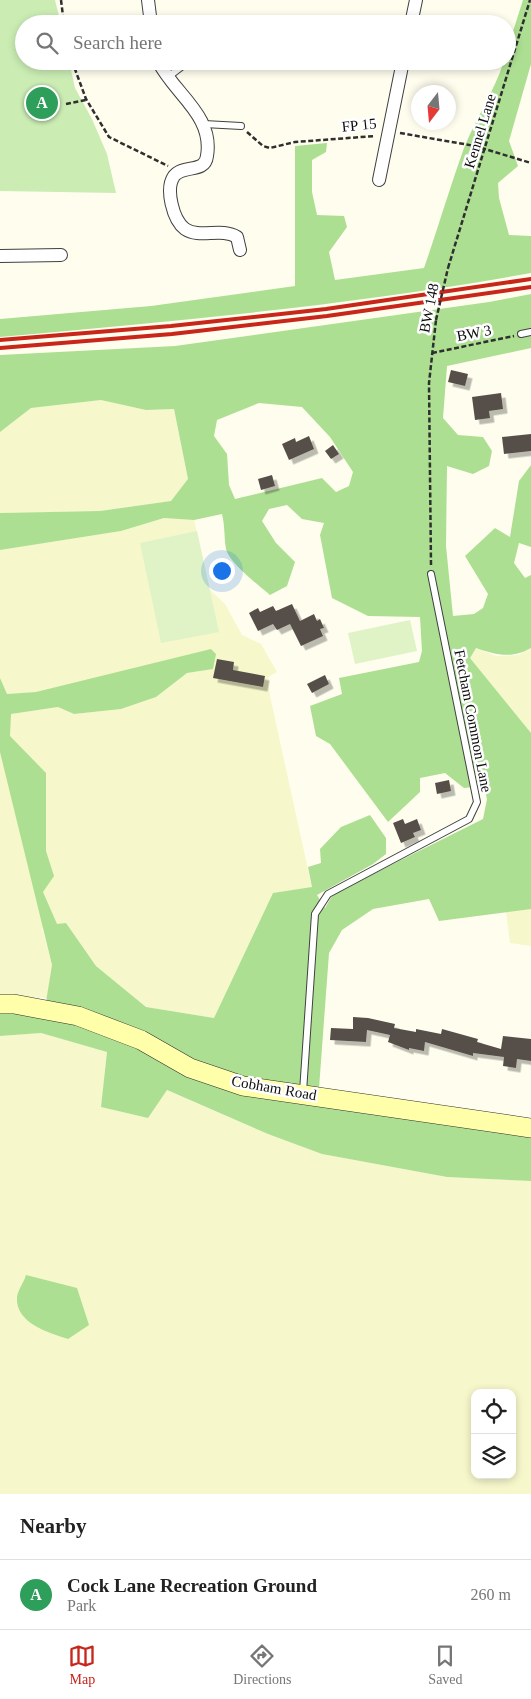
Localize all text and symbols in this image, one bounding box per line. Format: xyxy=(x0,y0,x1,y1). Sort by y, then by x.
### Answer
search box xyxy=(15,15,516,70)
icon: search xyxy=(33,29,61,57)
text: Search here xyxy=(73,32,162,53)
pin: A xyxy=(26,84,58,122)
north arrow xyxy=(411,85,456,130)
street label: Kennel Lane xyxy=(461,91,499,170)
street label: FP 15 xyxy=(341,115,377,135)
street label: BW 148 xyxy=(416,282,442,334)
street label: BW 3 xyxy=(455,322,493,344)
your location xyxy=(209,558,235,584)
street label: Fetcham Common Lane xyxy=(451,648,495,794)
street label: Cobham Road xyxy=(230,1073,318,1103)
map controls xyxy=(471,1389,516,1479)
button: locate xyxy=(471,1389,516,1434)
button: layers xyxy=(471,1434,516,1479)
text: Nearby xyxy=(20,1514,87,1538)
text: Cock Lane Recreation Ground xyxy=(67,1575,317,1596)
text: A xyxy=(30,1586,42,1603)
text: 260 m xyxy=(471,1586,511,1603)
text: Park xyxy=(67,1597,96,1614)
tab: Map xyxy=(68,1642,96,1688)
tab: Directions xyxy=(233,1642,292,1688)
tab: Saved xyxy=(428,1642,463,1688)

